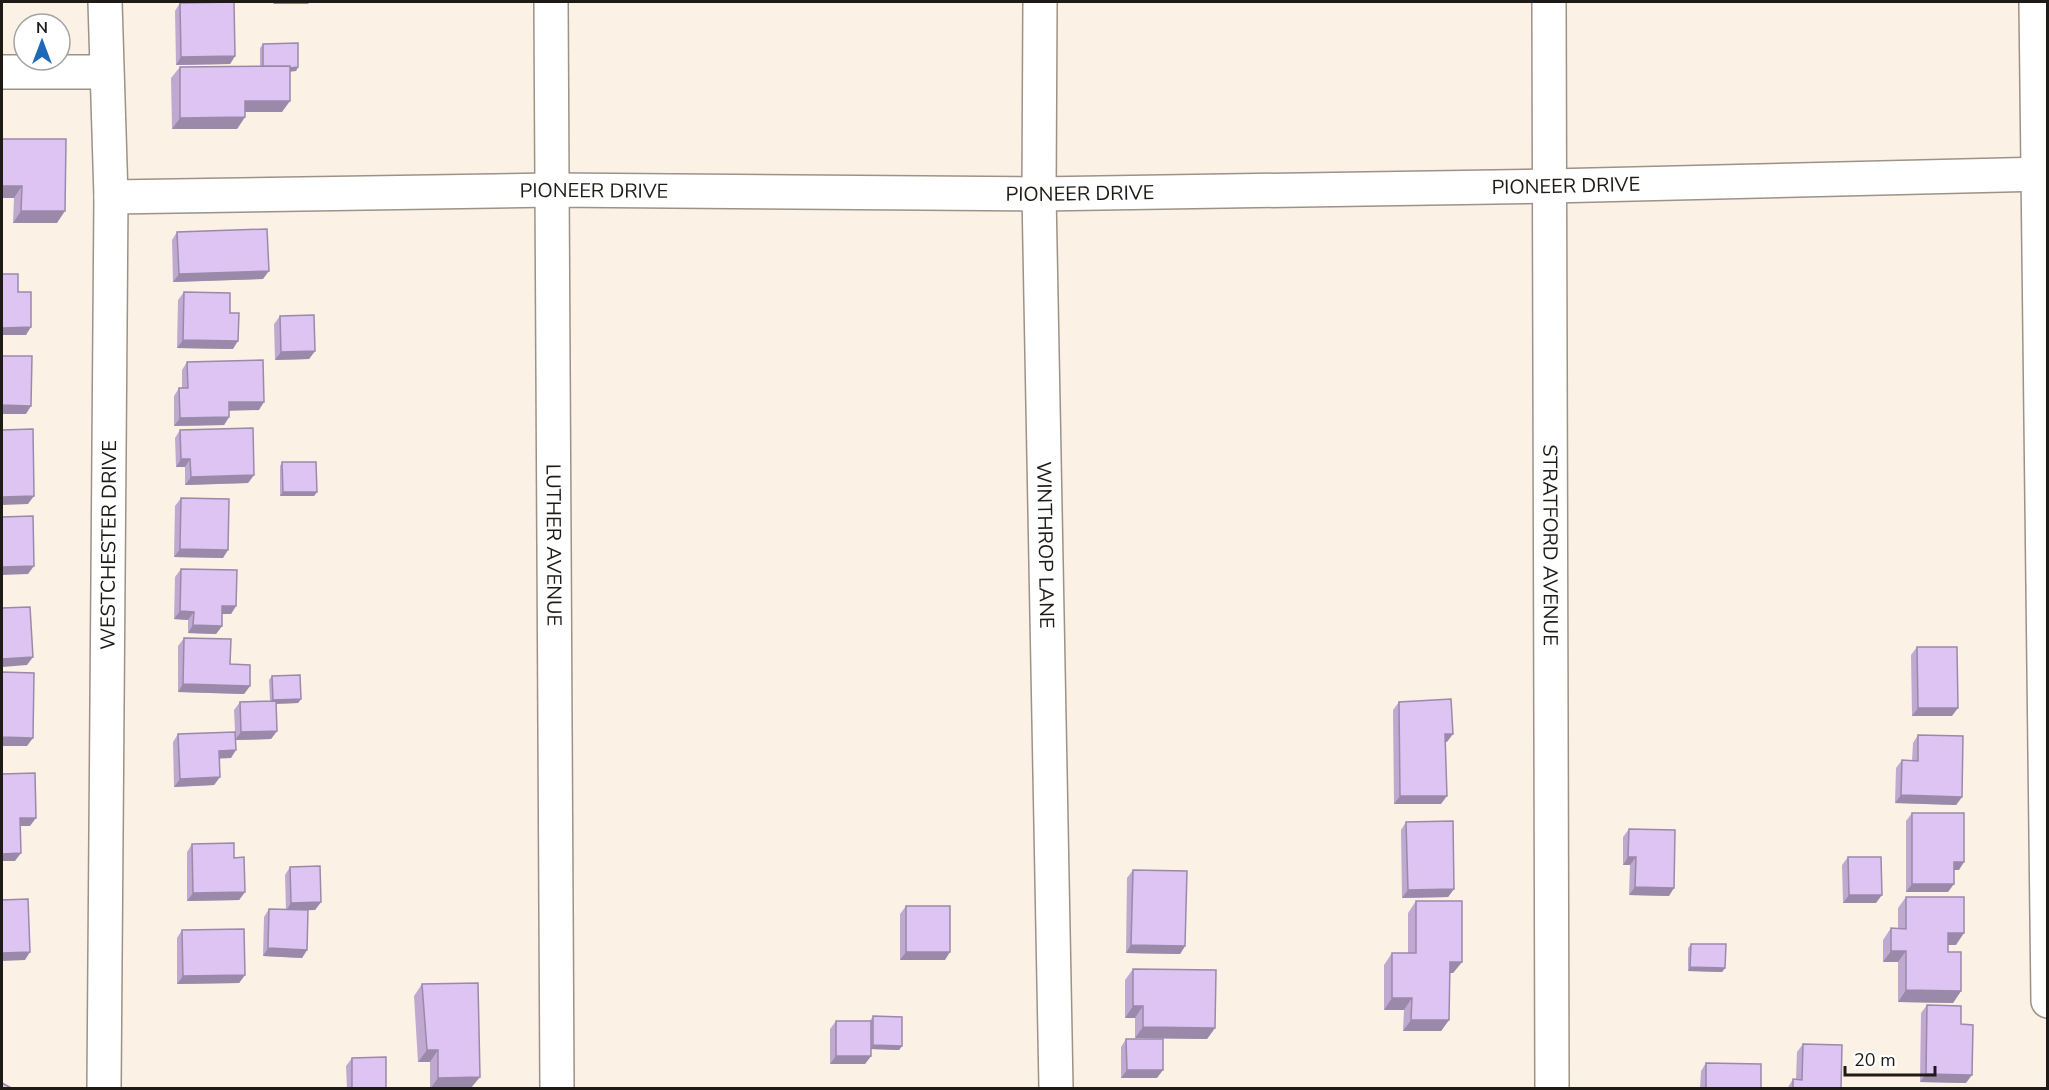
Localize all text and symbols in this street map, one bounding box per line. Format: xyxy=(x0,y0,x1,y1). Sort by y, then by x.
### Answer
north arrow xyxy=(12,12,72,72)
text: N xyxy=(36,17,48,39)
street label: PIONEER DRIVE xyxy=(1491,170,1640,200)
street label: PIONEER DRIVE xyxy=(519,176,668,204)
street label: PIONEER DRIVE xyxy=(1005,179,1154,208)
street label: WESTCHESTER DRIVE xyxy=(94,440,123,650)
street label: STRATFORD AVENUE xyxy=(1537,444,1564,646)
street label: WINTHROP LANE xyxy=(1031,461,1061,629)
street label: LUTHER AVENUE xyxy=(540,464,568,626)
scale bar xyxy=(1845,1039,1935,1077)
text: 20 m xyxy=(1854,1048,1896,1072)

